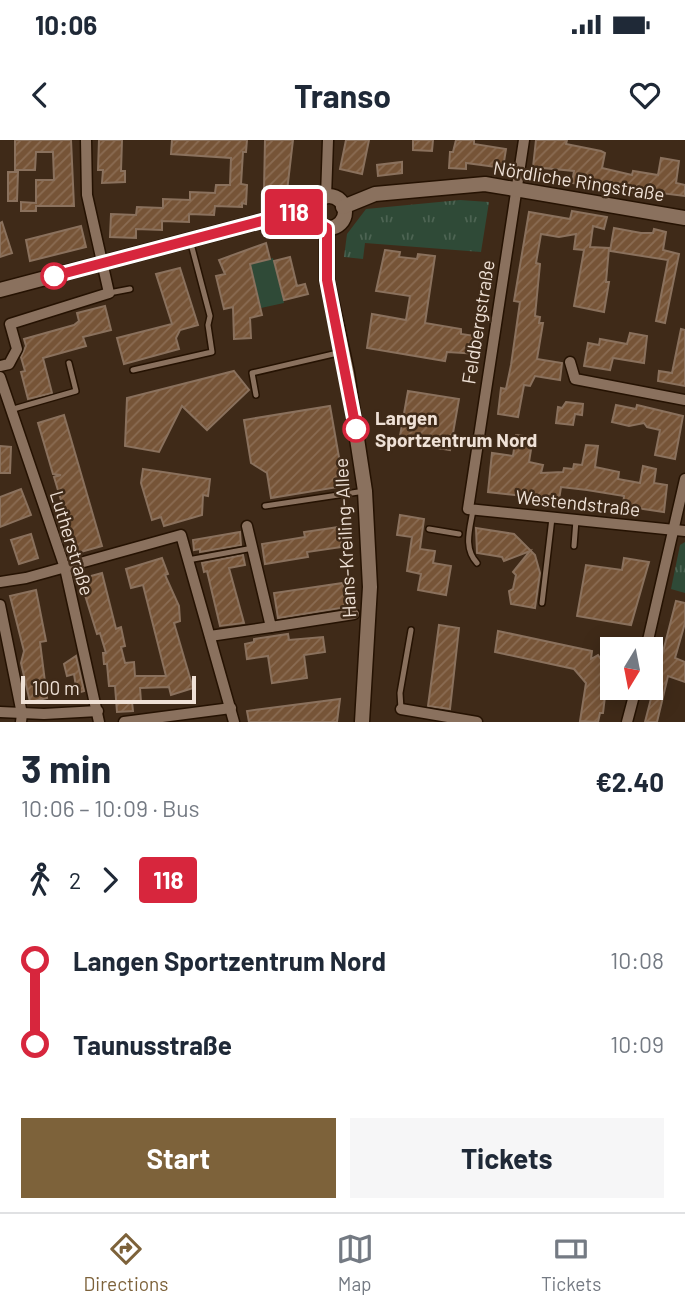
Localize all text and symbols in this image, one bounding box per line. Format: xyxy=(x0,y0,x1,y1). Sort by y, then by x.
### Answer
text: 10:06 xyxy=(35,9,97,40)
icon: back xyxy=(21,76,59,114)
text: Transo xyxy=(294,76,391,114)
icon: heart xyxy=(626,76,664,114)
street label: Nördliche Ringstraße xyxy=(492,156,667,205)
line badge: 118 xyxy=(254,189,334,235)
text: 118 xyxy=(279,197,309,226)
street label: Feldbergstraße xyxy=(456,258,499,386)
unlabelled marker xyxy=(41,263,67,289)
place label: Langen Sportzentrum Nord xyxy=(375,406,537,451)
marker: Langen Sportzentrum Nord xyxy=(343,416,369,442)
street label: Hans-Kreiling-Allee xyxy=(329,458,360,619)
street label: Westendstraße xyxy=(514,485,642,520)
street label: Lutherstraße xyxy=(46,488,99,598)
north arrow xyxy=(600,637,663,700)
map controls xyxy=(600,637,663,700)
scale bar xyxy=(21,673,196,705)
text: 100 m xyxy=(32,676,80,699)
text: 3 min xyxy=(21,745,111,791)
text: €2.40 xyxy=(595,766,664,797)
text: 10:06 – 10:09 · Bus xyxy=(21,794,200,822)
icon: walk xyxy=(21,861,59,899)
icon: forward xyxy=(91,861,129,899)
text: 118 xyxy=(153,865,183,894)
text: 2 xyxy=(69,866,81,894)
text: Langen Sportzentrum Nord xyxy=(73,945,386,976)
text: 10:08 xyxy=(610,946,664,974)
text: Taunusstraße xyxy=(73,1029,232,1060)
text: 10:09 xyxy=(610,1030,664,1058)
button: Start xyxy=(21,1118,336,1198)
button: Tickets xyxy=(350,1118,664,1198)
tab: Directions xyxy=(84,1230,169,1295)
tab: Map xyxy=(336,1230,374,1295)
tab: Tickets xyxy=(541,1230,601,1295)

